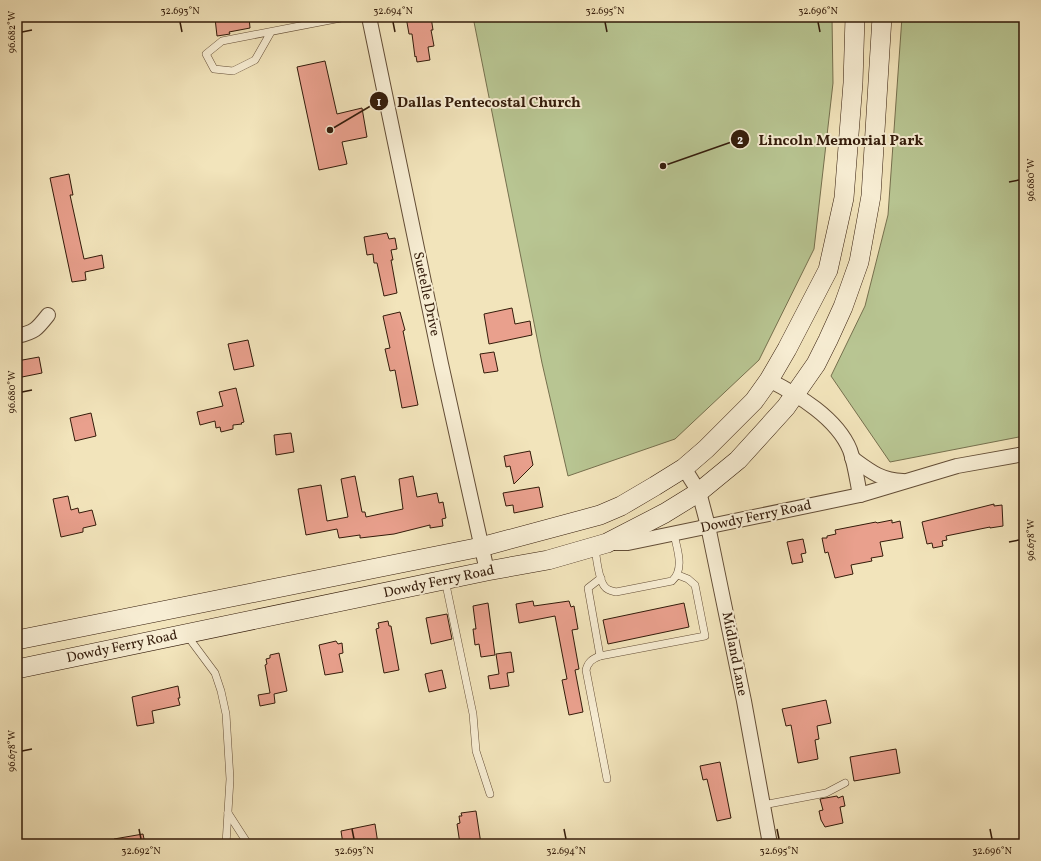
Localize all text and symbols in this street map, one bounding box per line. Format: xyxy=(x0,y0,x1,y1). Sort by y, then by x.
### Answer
text: 32.693°N xyxy=(160,4,200,18)
text: 32.694°N xyxy=(373,4,413,18)
text: 32.695°N xyxy=(586,4,625,18)
text: 32.696°N xyxy=(798,4,838,18)
text: 96.682°W xyxy=(5,11,19,53)
callout: Dallas Pentecostal Church xyxy=(369,88,588,115)
text: Dallas Pentecostal Church xyxy=(397,93,581,114)
text: 1 xyxy=(377,95,382,111)
callout: Lincoln Memorial Park xyxy=(730,126,931,153)
text: Lincoln Memorial Park xyxy=(759,131,923,152)
text: 2 xyxy=(737,133,743,149)
text: 96.680°W xyxy=(1024,158,1038,202)
street label: Suetelle Drive xyxy=(408,250,444,338)
text: 96.680°W xyxy=(5,370,19,414)
street label: Dowdy Ferry Road xyxy=(699,496,813,538)
text: 96.678°W xyxy=(1024,519,1038,561)
street label: Dowdy Ferry Road xyxy=(382,561,496,603)
street label: Midland Lane xyxy=(717,610,752,698)
street label: Dowdy Ferry Road xyxy=(65,626,179,668)
text: 96.678°W xyxy=(5,730,19,772)
text: 32.692°N xyxy=(121,844,161,858)
text: 32.693°N xyxy=(334,844,374,858)
text: 32.694°N xyxy=(546,844,586,858)
text: 32.695°N xyxy=(760,844,799,858)
text: 32.696°N xyxy=(972,844,1012,858)

